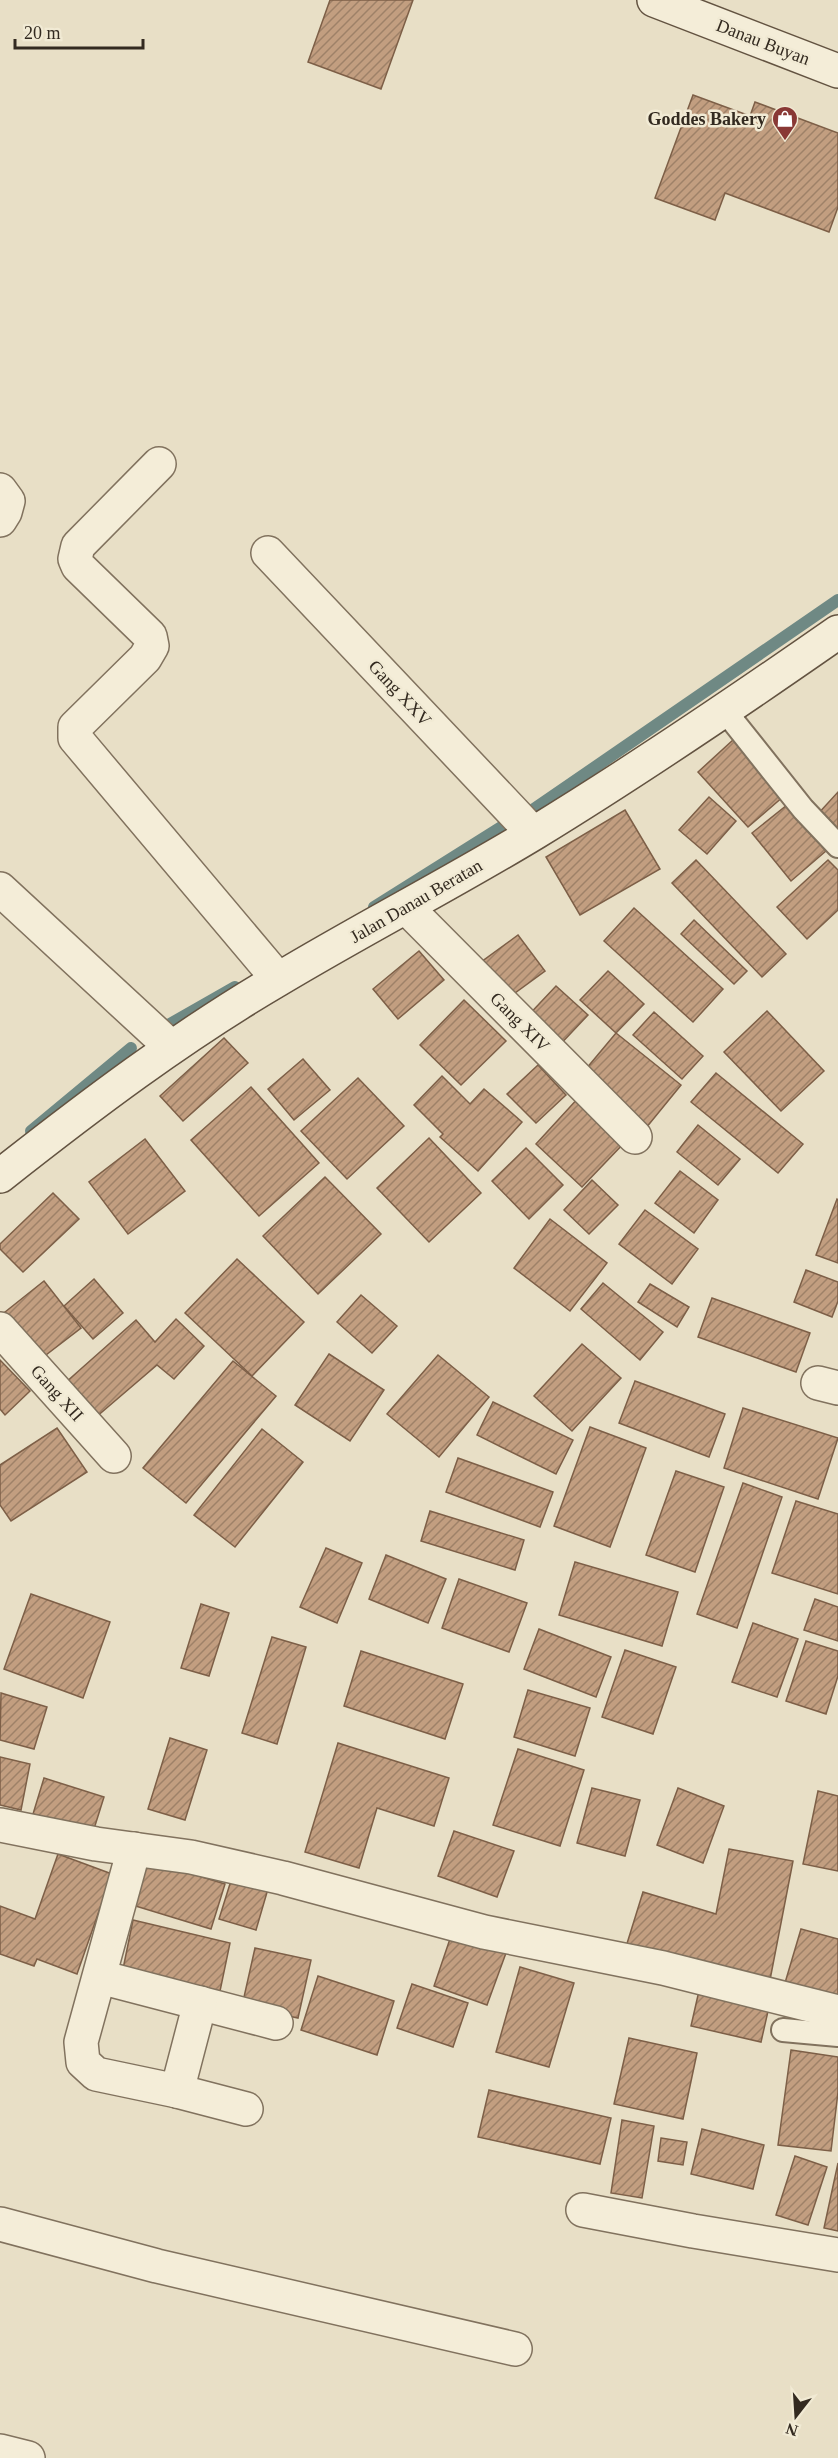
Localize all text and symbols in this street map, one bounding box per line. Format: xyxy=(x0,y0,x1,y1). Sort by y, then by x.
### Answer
scale bar xyxy=(15,12,142,50)
street label: Danau Buyan xyxy=(713,15,813,69)
text: 20 m xyxy=(24,23,61,43)
shop icon: Goddes Bakery xyxy=(770,104,800,142)
place label: Goddes Bakery xyxy=(647,109,766,129)
street label: Gang XXV xyxy=(365,656,435,730)
street label: Jalan Danau Beratan xyxy=(347,855,485,947)
street label: Gang XIV xyxy=(486,988,554,1056)
street label: Gang XII xyxy=(27,1361,87,1425)
north arrow xyxy=(766,2386,826,2446)
text: N xyxy=(783,2420,800,2440)

